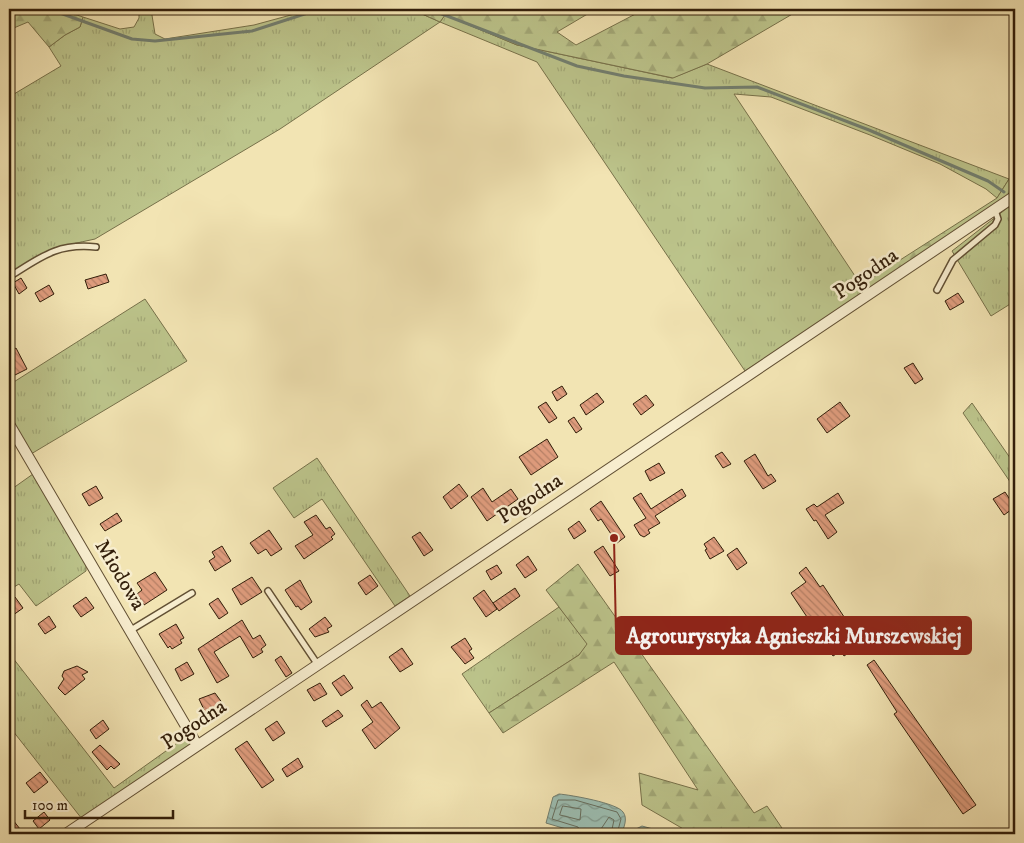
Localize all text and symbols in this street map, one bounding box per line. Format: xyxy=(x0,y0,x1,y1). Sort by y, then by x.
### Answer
street label: Pogodna xyxy=(829,242,903,306)
street label: Pogodna xyxy=(493,468,568,530)
street label: Miodowa xyxy=(89,535,151,615)
callout: Agroturystyka Agnieszki Murszewskiej xyxy=(616,617,971,654)
text: Agroturystyka Agnieszki Murszewskiej xyxy=(625,623,962,651)
street label: Pogodna xyxy=(157,694,232,756)
scale bar xyxy=(25,788,172,820)
text: 100 m xyxy=(32,796,68,815)

